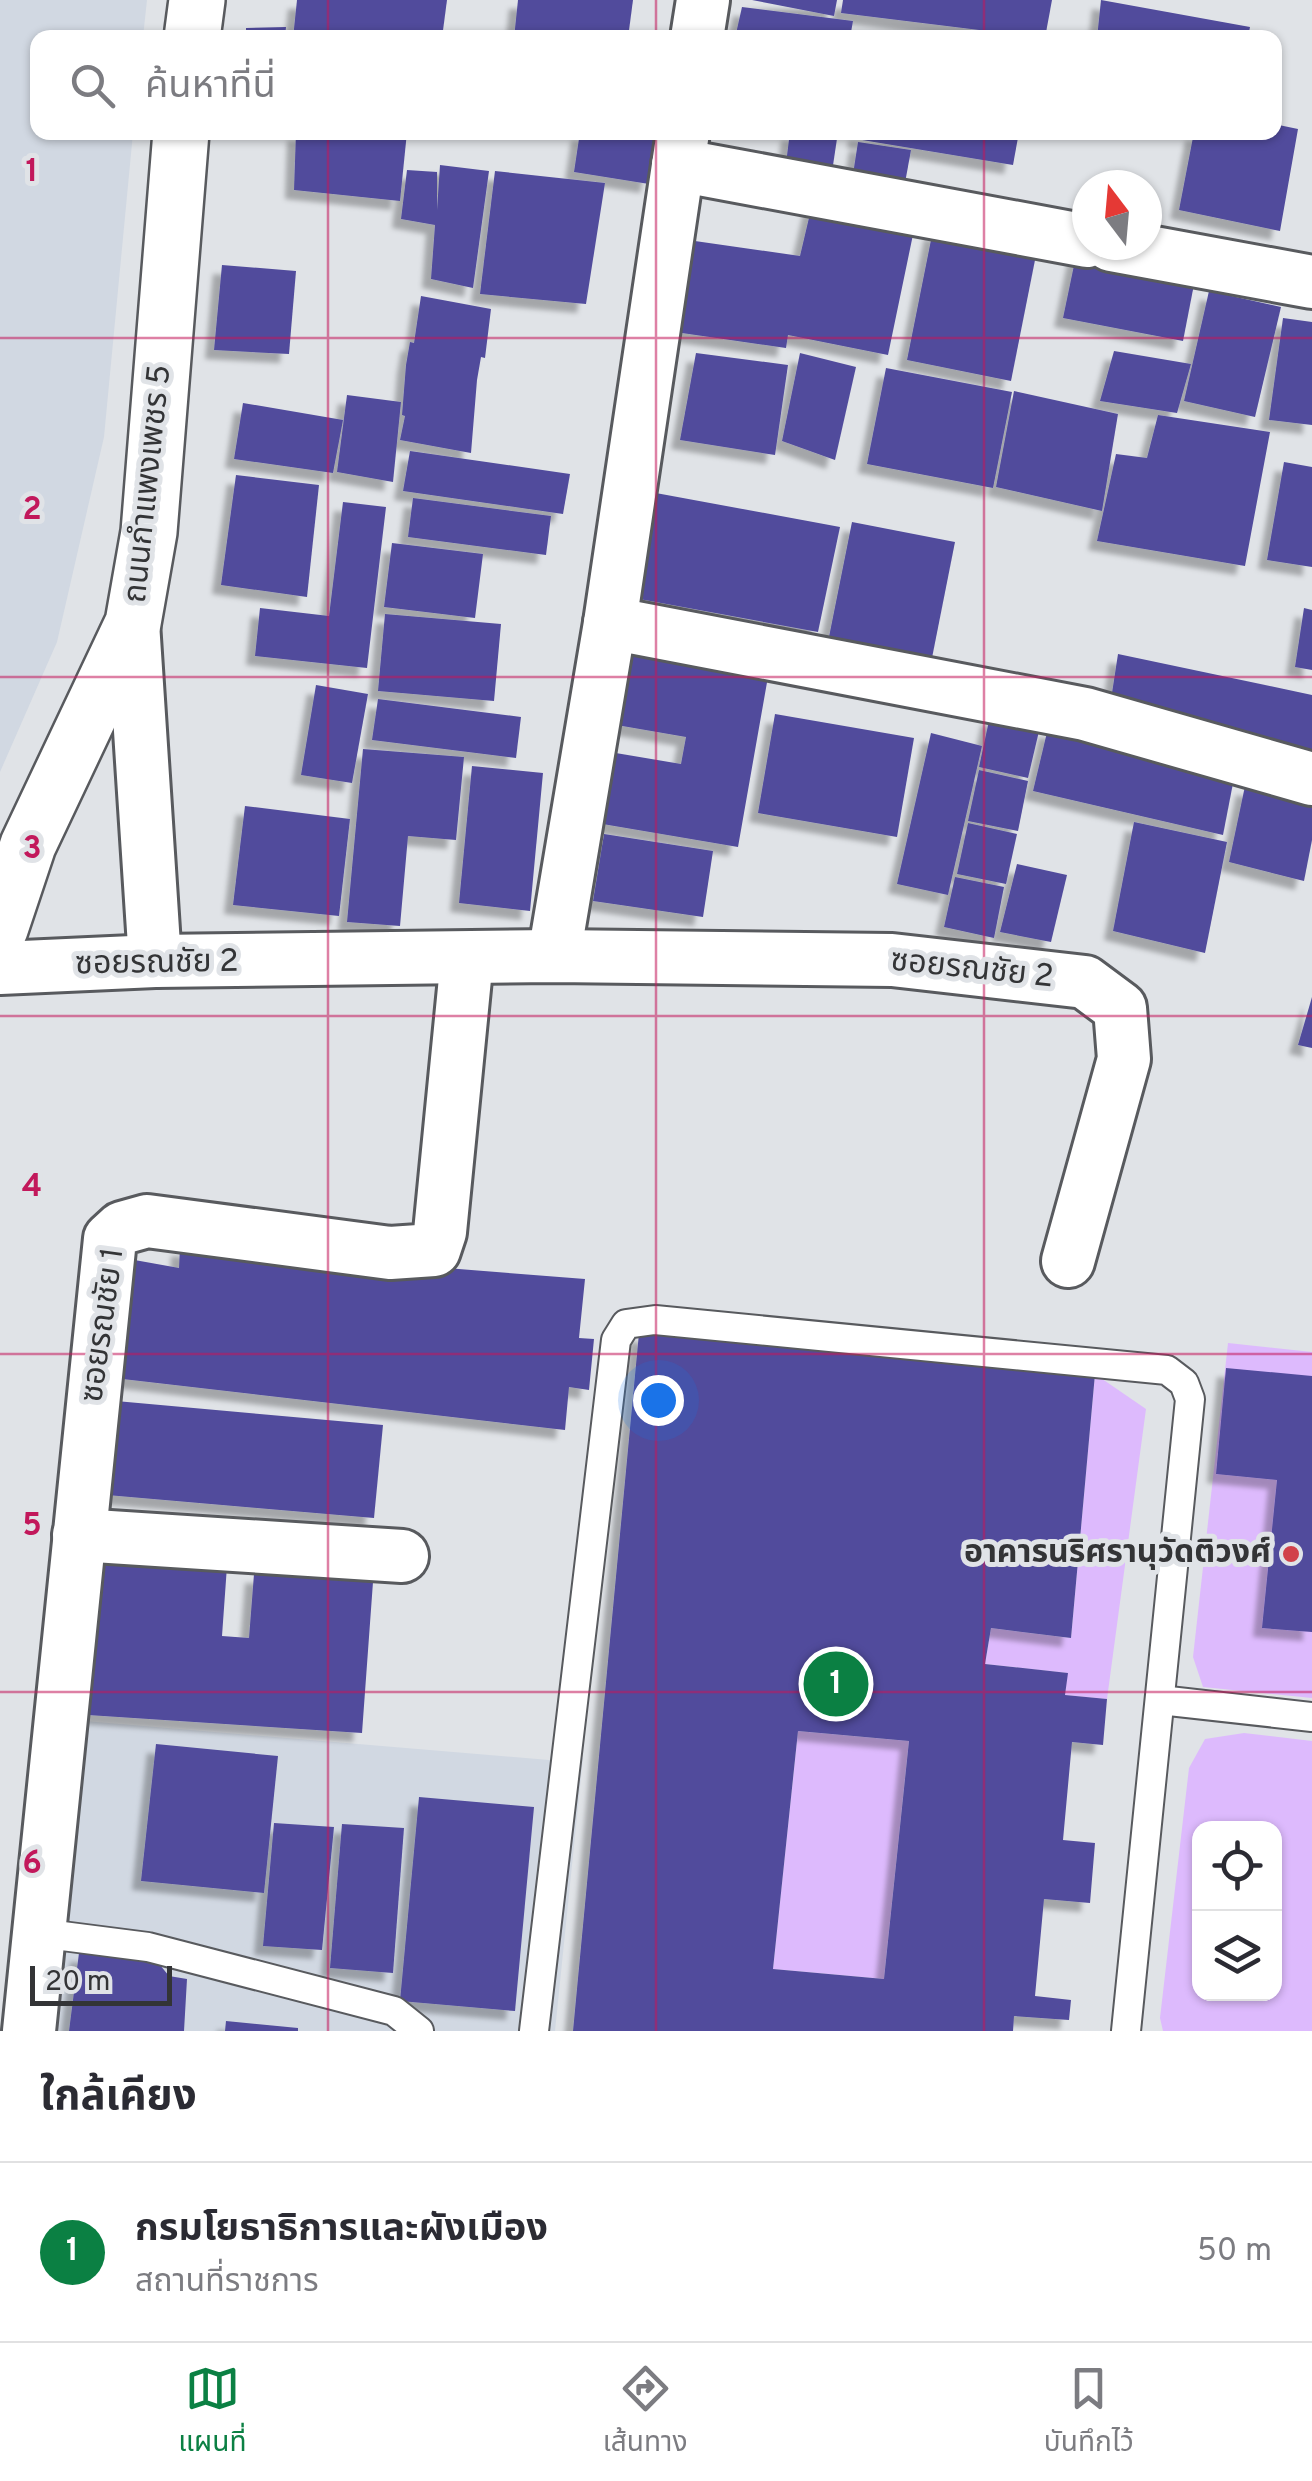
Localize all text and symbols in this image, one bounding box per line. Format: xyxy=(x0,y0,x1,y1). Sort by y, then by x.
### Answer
search box xyxy=(30,30,1282,140)
icon: search xyxy=(65,58,120,113)
text: ค้นหาที่นี่ xyxy=(145,63,276,112)
text: 1 xyxy=(26,153,38,193)
north arrow xyxy=(1072,170,1162,260)
street label: ถนนกำแพงเพชร 5 xyxy=(117,363,181,605)
text: 2 xyxy=(22,491,42,531)
text: 3 xyxy=(22,830,42,870)
street label: ซอยรณชัย 2 xyxy=(889,942,1055,998)
street label: ซอยรณชัย 2 xyxy=(75,943,239,985)
text: 4 xyxy=(22,1168,42,1208)
street label: ซอยรณชัย 1 xyxy=(73,1245,135,1405)
your location xyxy=(633,1375,684,1426)
text: 5 xyxy=(22,1507,42,1547)
place label: อาคารนริศรานุวัดติวงศ์ xyxy=(964,1534,1271,1574)
marker: อาคารนริศรานุวัดติวงศ์ xyxy=(1280,1543,1302,1565)
pin: 1 xyxy=(804,1646,868,1722)
map controls xyxy=(1192,1821,1282,2001)
button: locate xyxy=(1192,1821,1282,1911)
text: 6 xyxy=(22,1845,42,1885)
button: layers xyxy=(1192,1911,1282,2001)
scale bar xyxy=(30,1961,172,2006)
text: 20 m xyxy=(45,1965,110,2001)
text: ใกล้เคียง xyxy=(40,2072,197,2125)
text: กรมโยธาธิการและผังเมือง xyxy=(135,2206,548,2255)
text: 1 xyxy=(66,2232,79,2272)
text: 50 m xyxy=(1197,2232,1272,2272)
text: สถานที่ราชการ xyxy=(135,2263,319,2303)
tab: แผนที่ xyxy=(178,2361,246,2464)
tab: เส้นทาง xyxy=(603,2361,687,2464)
tab: บันทึกไว้ xyxy=(1044,2361,1134,2464)

